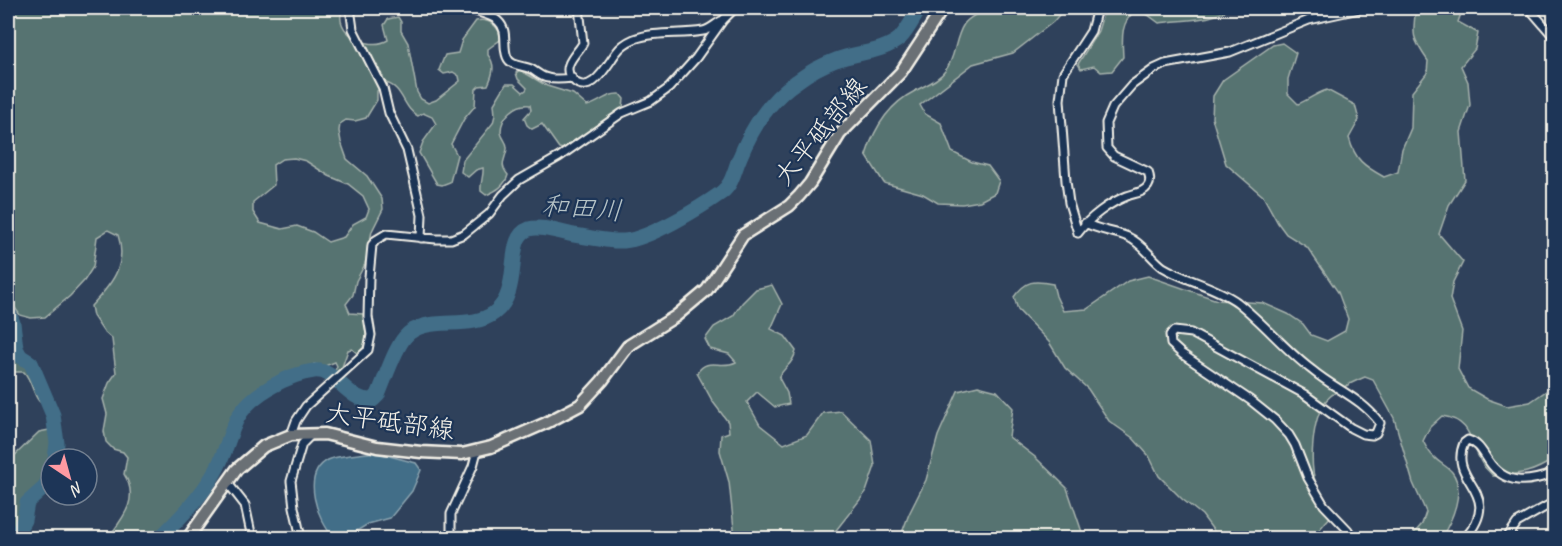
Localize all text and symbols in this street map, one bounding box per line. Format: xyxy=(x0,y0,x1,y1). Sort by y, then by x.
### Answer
street label: 大平砥部線 xyxy=(767,70,874,192)
water label: 和田川 xyxy=(540,188,624,228)
street label: 大平砥部線 xyxy=(323,396,457,447)
north arrow xyxy=(39,447,99,507)
text: N xyxy=(65,477,87,501)

